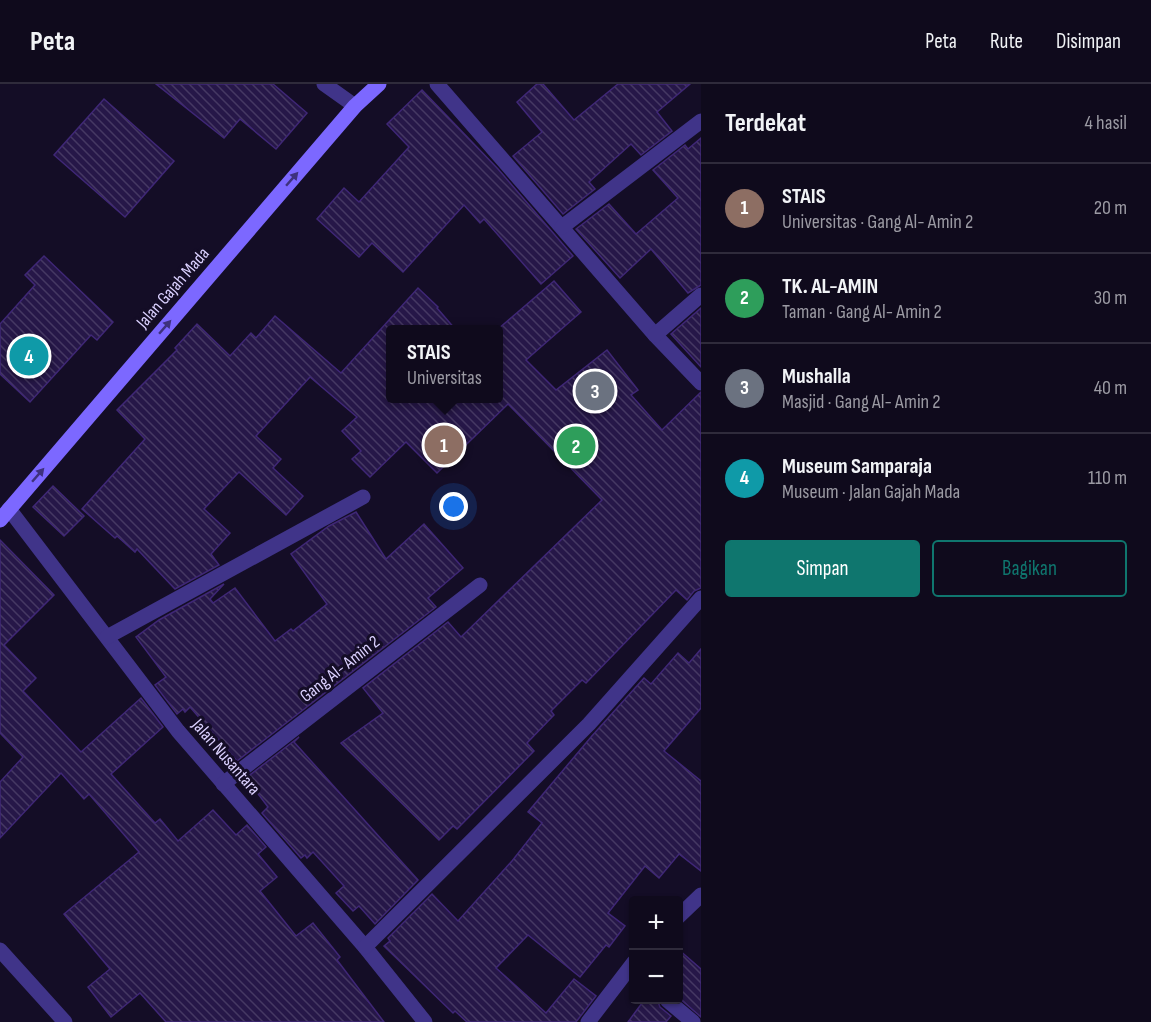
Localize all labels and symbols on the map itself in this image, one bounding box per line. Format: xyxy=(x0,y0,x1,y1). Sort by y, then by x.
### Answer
one-way arrow xyxy=(285,172,298,187)
street label: Jalan Gajah Mada xyxy=(132,243,214,333)
one-way arrow xyxy=(158,320,171,335)
pin: 4 xyxy=(9,334,48,378)
pin: 3 xyxy=(576,368,614,414)
pin: 1 xyxy=(424,422,464,468)
pin: 2 xyxy=(556,424,596,469)
one-way arrow xyxy=(31,468,44,483)
your location xyxy=(439,492,468,521)
street label: Gang Al- Amin 2 xyxy=(296,631,384,707)
street label: Jalan Nusantara xyxy=(187,714,265,799)

